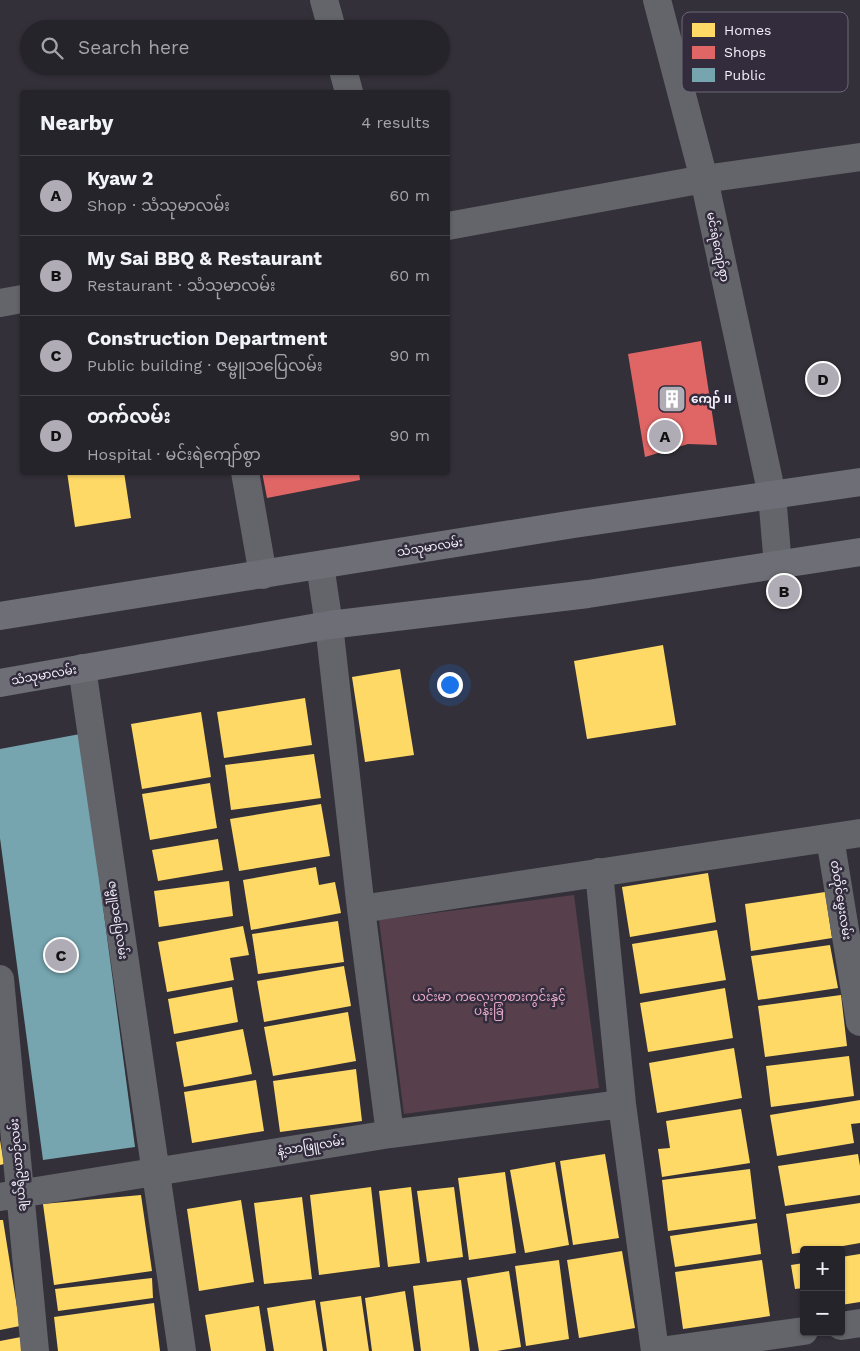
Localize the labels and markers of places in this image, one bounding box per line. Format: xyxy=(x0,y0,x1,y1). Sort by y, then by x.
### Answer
pin: D xyxy=(807,360,839,398)
building icon: ကျော် II xyxy=(657,384,687,414)
place label: ကျော် II xyxy=(691,389,732,410)
pin: A xyxy=(649,417,681,455)
pin: B xyxy=(768,572,800,610)
pin: C xyxy=(45,936,77,974)

